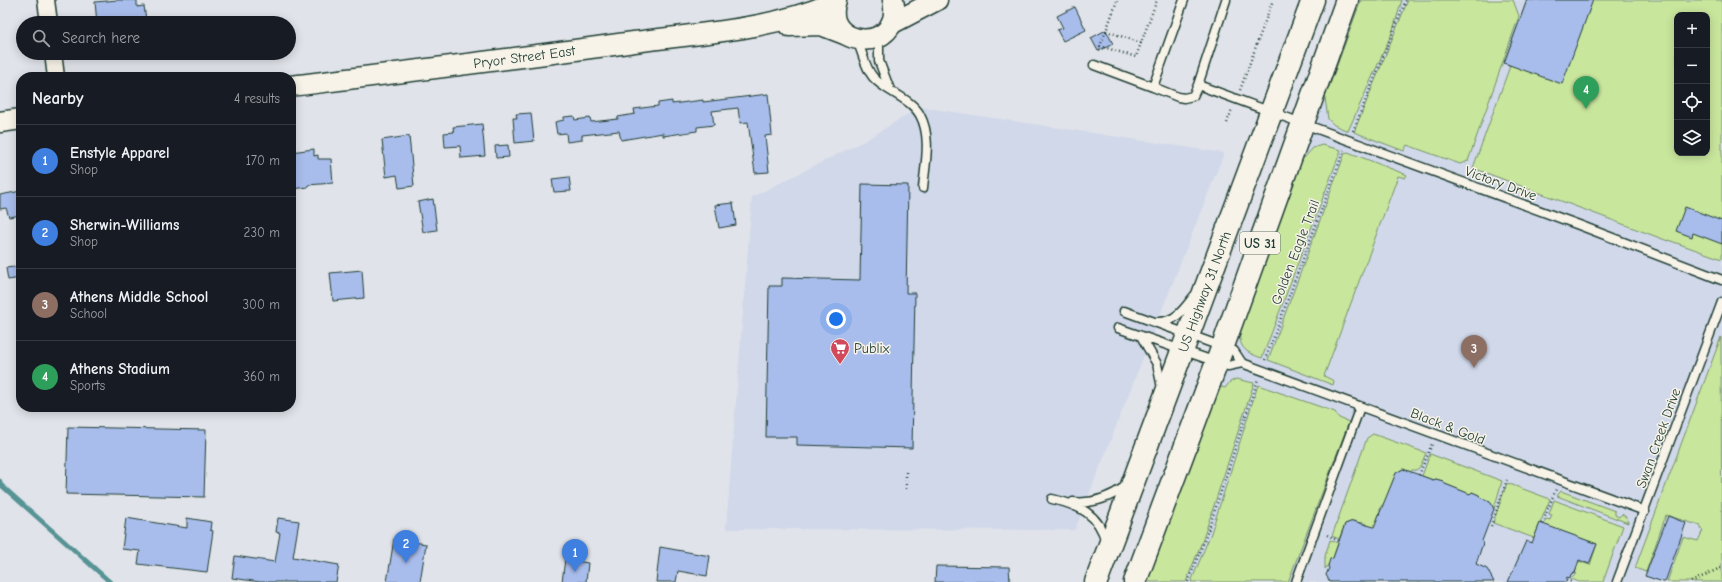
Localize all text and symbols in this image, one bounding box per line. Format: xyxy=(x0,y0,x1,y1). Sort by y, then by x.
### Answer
map controls xyxy=(1674,12,1710,156)
button: + xyxy=(1674,12,1710,48)
search box xyxy=(16,16,296,60)
icon: search xyxy=(30,27,52,49)
text: Search here xyxy=(62,29,140,47)
street label: Pryor Street East xyxy=(472,42,577,72)
button: − xyxy=(1674,48,1710,84)
pin: 4 xyxy=(1573,76,1599,109)
button: locate xyxy=(1674,84,1710,120)
text: Nearby xyxy=(32,89,83,108)
text: 4 results xyxy=(234,91,280,106)
button: layers xyxy=(1674,120,1710,156)
text: Enstyle Apparel xyxy=(70,144,169,162)
text: 1 xyxy=(42,153,48,168)
text: 170 m xyxy=(246,153,280,168)
text: Shop xyxy=(70,162,98,177)
street label: Victory Drive xyxy=(1463,163,1539,204)
street label: Golden Eagle Trail xyxy=(1268,197,1323,307)
text: Sherwin-Williams xyxy=(70,216,179,234)
text: 2 xyxy=(42,225,48,240)
text: 230 m xyxy=(244,225,280,240)
street label: US Highway 31 North xyxy=(1174,229,1235,355)
road number: US 31 xyxy=(1240,232,1280,254)
text: Shop xyxy=(70,234,98,249)
text: Athens Middle School xyxy=(70,288,208,306)
text: 3 xyxy=(42,297,48,312)
text: 300 m xyxy=(242,297,280,312)
text: School xyxy=(70,306,107,321)
your location xyxy=(826,309,846,329)
pin: 3 xyxy=(1461,335,1487,368)
supermarket icon: Publix xyxy=(829,337,851,365)
place label: Publix xyxy=(854,340,890,357)
text: Athens Stadium xyxy=(70,360,170,378)
text: 4 xyxy=(42,369,48,384)
text: 360 m xyxy=(243,369,280,384)
text: Sports xyxy=(70,378,105,393)
street label: Swan Creek Drive xyxy=(1633,386,1684,490)
street label: Black & Gold xyxy=(1408,404,1488,449)
pin: 2 xyxy=(393,530,419,563)
pin: 1 xyxy=(562,539,588,572)

